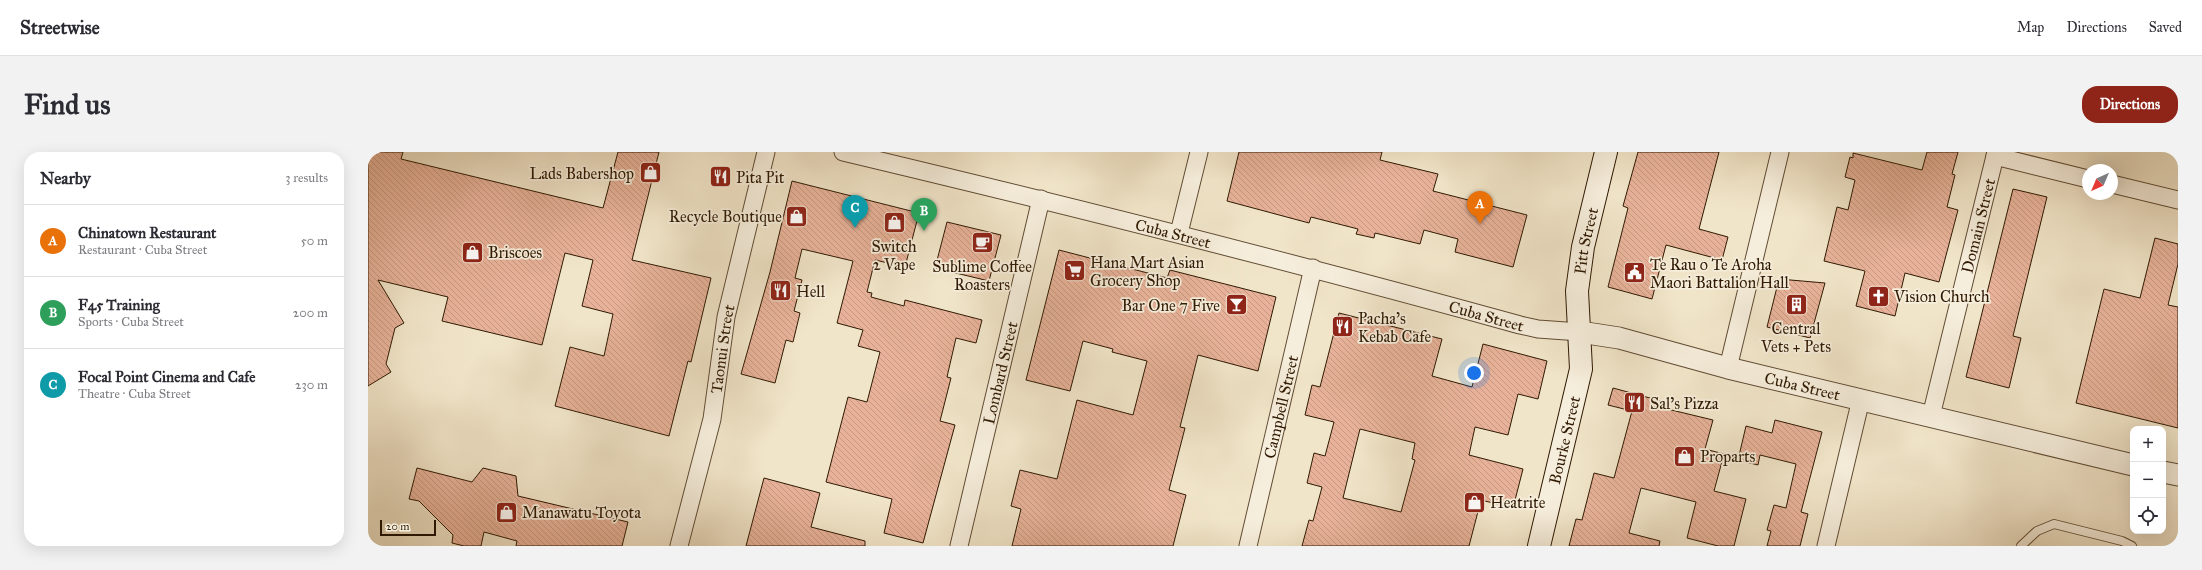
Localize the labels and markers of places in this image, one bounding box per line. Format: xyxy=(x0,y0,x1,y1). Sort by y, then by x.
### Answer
shop icon: Lads Babershop xyxy=(637,160,663,186)
place label: Lads Babershop xyxy=(529,164,634,183)
restaurant icon: Pita Pit xyxy=(707,164,733,190)
place label: Pita Pit xyxy=(736,168,785,187)
pin: A xyxy=(1467,191,1493,224)
pin: C xyxy=(842,195,868,228)
pin: B xyxy=(911,198,937,231)
shop icon: Recycle Boutique xyxy=(784,203,810,229)
place label: Recycle Boutique xyxy=(669,207,782,227)
shop icon: Switch 2 Vape xyxy=(881,210,907,236)
cafe icon: Sublime Coffee Roasters xyxy=(969,230,995,256)
place label: Switch 2 Vape xyxy=(871,237,917,274)
shop icon: Briscoes xyxy=(459,239,485,265)
place label: Briscoes xyxy=(488,243,542,262)
place label: Hana Mart Asian Grocery Shop xyxy=(1090,253,1205,290)
place label: Te Rau o Te Aroha Maori Battalion Hall xyxy=(1650,255,1790,292)
place label: Sublime Coffee Roasters xyxy=(932,257,1032,294)
supermarket icon: Hana Mart Asian Grocery Shop xyxy=(1062,258,1088,284)
public building icon: Te Rau o Te Aroha Maori Battalion Hall xyxy=(1622,260,1648,286)
restaurant icon: Hell xyxy=(768,278,794,304)
place label: Hell xyxy=(796,282,826,301)
church icon: Vision Church xyxy=(1866,283,1892,309)
place label: Vision Church xyxy=(1893,287,1990,306)
bar icon: Bar One 7 Five xyxy=(1223,292,1249,318)
building icon: Central Vets + Pets xyxy=(1783,292,1809,318)
place label: Bar One 7 Five xyxy=(1121,296,1220,315)
place label: Pacha's Kebab Cafe xyxy=(1358,309,1431,346)
restaurant icon: Pacha's Kebab Cafe xyxy=(1329,314,1355,340)
place label: Central Vets + Pets xyxy=(1760,319,1831,356)
restaurant icon: Sal's Pizza xyxy=(1622,390,1648,416)
place label: Sal's Pizza xyxy=(1650,394,1719,413)
shop icon: Proparts xyxy=(1671,443,1697,469)
place label: Proparts xyxy=(1700,447,1756,466)
shop icon: Heatrite xyxy=(1461,489,1487,515)
place label: Heatrite xyxy=(1490,493,1546,512)
shop icon: Manawatu Toyota xyxy=(494,499,520,525)
place label: Manawatu Toyota xyxy=(522,503,641,522)

